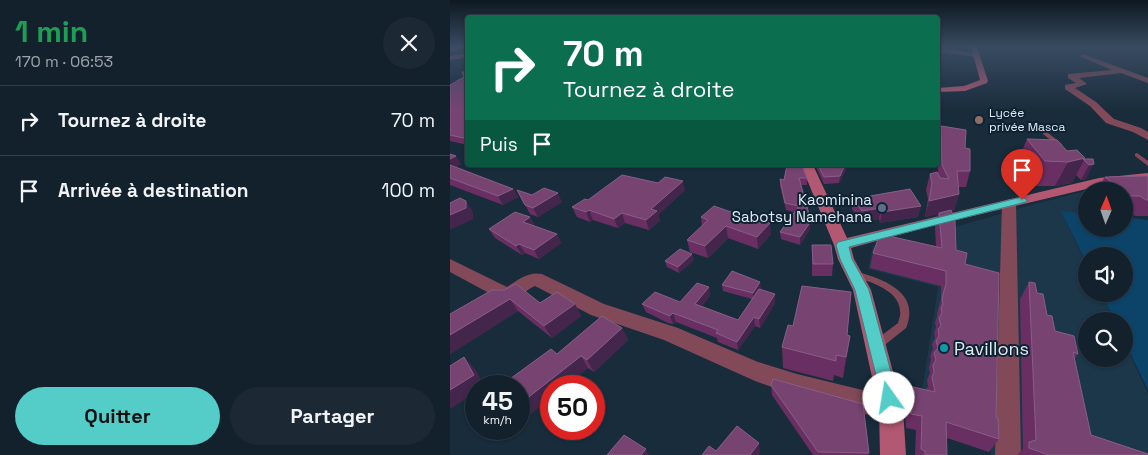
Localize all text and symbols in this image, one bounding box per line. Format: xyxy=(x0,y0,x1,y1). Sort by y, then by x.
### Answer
text: 1 min xyxy=(15,12,88,51)
button: close xyxy=(383,17,435,69)
text: 70 m xyxy=(563,32,644,76)
icon: right xyxy=(480,35,545,100)
text: 170 m · 06:53 xyxy=(15,51,113,72)
text: Tournez à droite xyxy=(563,75,734,103)
place label: Lycée privée Masca xyxy=(989,105,1065,135)
icon: right xyxy=(15,107,43,135)
text: Tournez à droite xyxy=(58,108,207,133)
text: 70 m xyxy=(391,108,435,133)
marker: Lycée privée Masca xyxy=(973,114,985,126)
icon: arrive xyxy=(528,130,556,158)
text: Puis xyxy=(480,132,518,157)
pin xyxy=(1001,149,1043,200)
icon: arrive xyxy=(1008,156,1036,184)
icon: arrive xyxy=(15,177,43,205)
text: Arrivée à destination xyxy=(58,178,248,203)
text: 100 m xyxy=(381,178,435,203)
north arrow xyxy=(1078,182,1132,238)
map controls xyxy=(1078,182,1133,367)
place label: Kaominina Sabotsy Namehana xyxy=(732,190,872,226)
marker: Kaominina Sabotsy Namehana xyxy=(876,202,888,214)
button: sound xyxy=(1078,247,1133,302)
button: search xyxy=(1078,312,1133,367)
place label: Pavillons xyxy=(954,337,1029,360)
marker: Pavillons xyxy=(938,342,950,354)
position arrow xyxy=(862,371,914,423)
speed limit sign: 50 xyxy=(540,375,605,440)
text: 45 xyxy=(482,385,513,417)
button: Quitter xyxy=(15,387,220,445)
button: Partager xyxy=(230,387,435,445)
text: km/h xyxy=(483,412,512,428)

